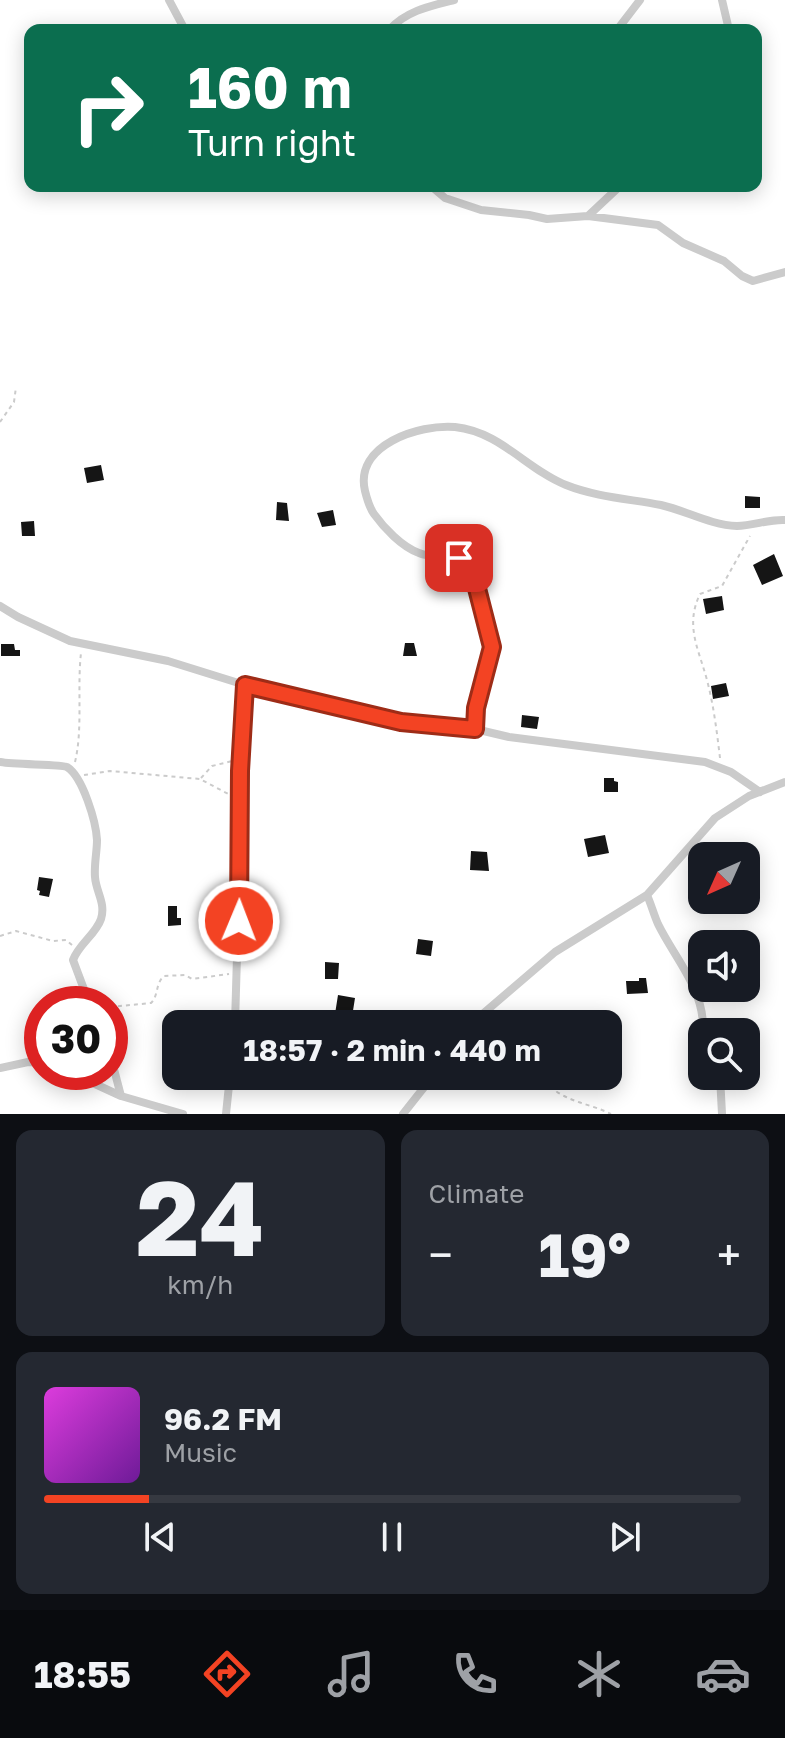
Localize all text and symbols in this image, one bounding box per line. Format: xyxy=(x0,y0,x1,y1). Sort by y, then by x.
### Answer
text: 160 m xyxy=(188,53,352,120)
icon: right xyxy=(56,56,160,160)
text: Turn right xyxy=(188,121,356,164)
pin xyxy=(425,524,493,592)
icon: arrive xyxy=(437,536,481,580)
north arrow xyxy=(688,842,760,914)
map controls xyxy=(688,842,760,1090)
position arrow xyxy=(197,879,281,963)
button: sound xyxy=(688,930,760,1002)
speed limit sign: 30 xyxy=(24,986,128,1090)
button: search xyxy=(688,1018,760,1090)
text: 18:57 · 2 min · 440 m xyxy=(243,1032,541,1068)
text: 24 xyxy=(136,1154,264,1279)
text: Climate xyxy=(429,1178,524,1209)
text: 19° xyxy=(539,1218,631,1290)
text: − xyxy=(429,1228,453,1281)
text: + xyxy=(717,1228,741,1281)
text: km/h xyxy=(167,1269,233,1300)
text: 96.2 FM xyxy=(164,1401,282,1437)
text: Music xyxy=(164,1437,237,1468)
icon: previous xyxy=(138,1515,182,1559)
icon: pause xyxy=(370,1515,414,1559)
icon: next xyxy=(603,1515,647,1559)
icon: directions xyxy=(199,1646,255,1702)
icon: music xyxy=(323,1646,379,1702)
icon: phone xyxy=(447,1646,503,1702)
icon: climate xyxy=(571,1646,627,1702)
icon: car xyxy=(695,1646,751,1702)
text: 18:55 xyxy=(34,1653,131,1696)

